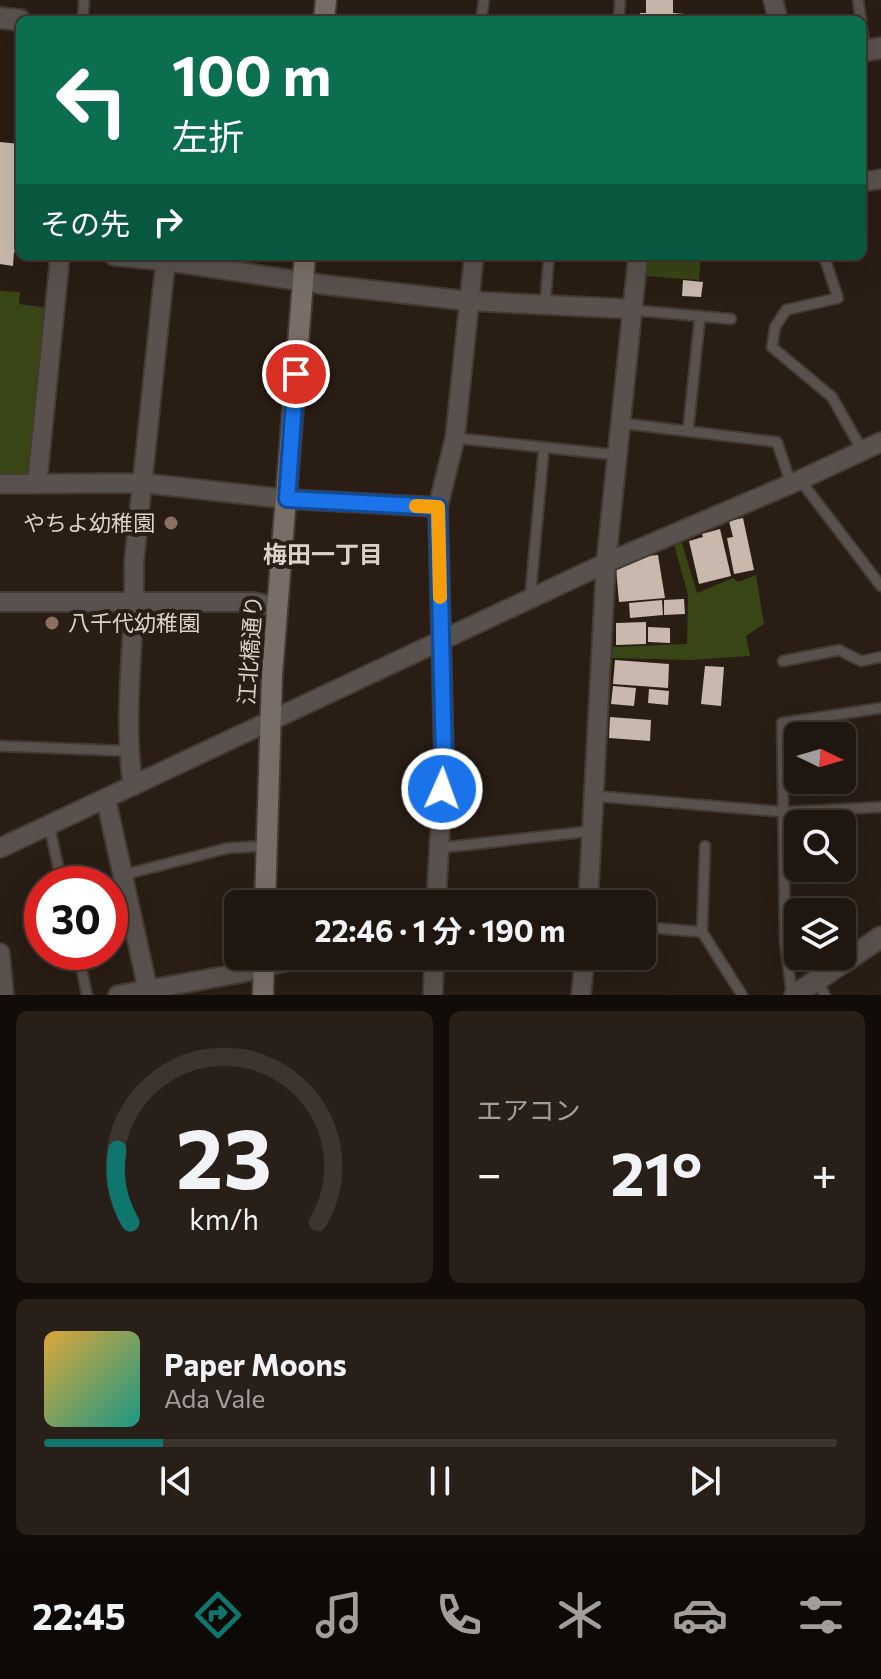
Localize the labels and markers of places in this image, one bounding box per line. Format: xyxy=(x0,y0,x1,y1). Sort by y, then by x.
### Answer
pin xyxy=(262,340,330,408)
place label: やちよ幼稚園 xyxy=(23,509,155,536)
marker: やちよ幼稚園 xyxy=(162,514,180,532)
place label: 八千代幼稚園 xyxy=(68,609,200,636)
marker: 八千代幼稚園 xyxy=(43,614,61,632)

